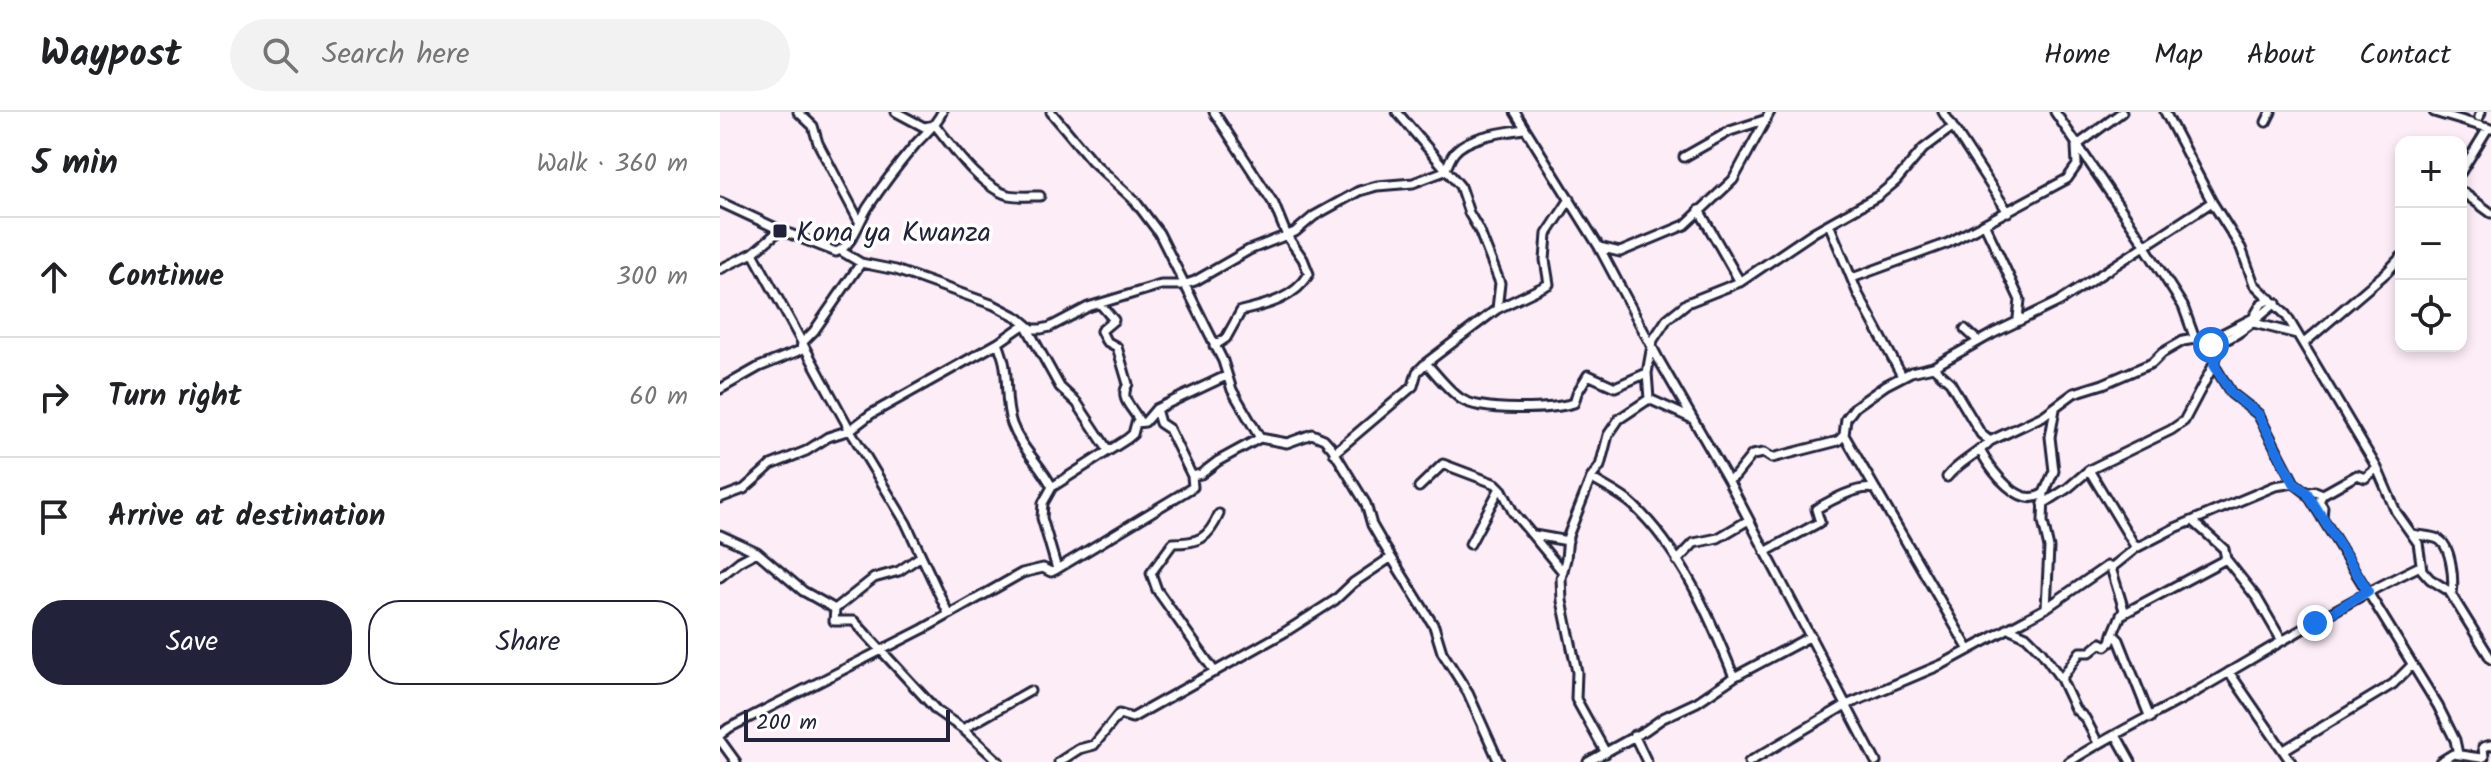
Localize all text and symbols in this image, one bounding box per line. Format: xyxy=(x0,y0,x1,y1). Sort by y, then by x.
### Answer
search box xyxy=(230,19,790,91)
text: Waypost xyxy=(40,25,182,85)
text: Search here xyxy=(322,31,470,79)
icon: search xyxy=(258,33,302,77)
text: Home xyxy=(2044,33,2110,78)
text: Map xyxy=(2154,33,2203,78)
text: About xyxy=(2247,33,2315,78)
text: Contact xyxy=(2359,33,2451,78)
map controls xyxy=(2395,136,2467,352)
button: + xyxy=(2395,136,2467,208)
text: 5 min xyxy=(32,137,118,191)
text: Walk · 360 m xyxy=(536,143,688,185)
button: − xyxy=(2395,208,2467,280)
place label: Kona ya Kwanza xyxy=(796,211,991,256)
marker: Kona ya Kwanza xyxy=(771,222,789,240)
text: Continue xyxy=(108,253,224,301)
icon: ahead xyxy=(32,255,76,299)
text: 300 m xyxy=(616,256,688,298)
button: locate xyxy=(2395,280,2467,352)
route start xyxy=(2193,327,2229,363)
text: Turn right xyxy=(108,373,241,421)
icon: right xyxy=(32,375,76,419)
text: 60 m xyxy=(629,376,688,418)
text: Arrive at destination xyxy=(108,493,385,541)
icon: arrive xyxy=(32,495,76,539)
button: Save xyxy=(32,600,352,685)
button: Share xyxy=(368,600,688,685)
route end xyxy=(2297,605,2333,641)
scale bar xyxy=(744,706,950,742)
text: 200 m xyxy=(756,706,817,741)

